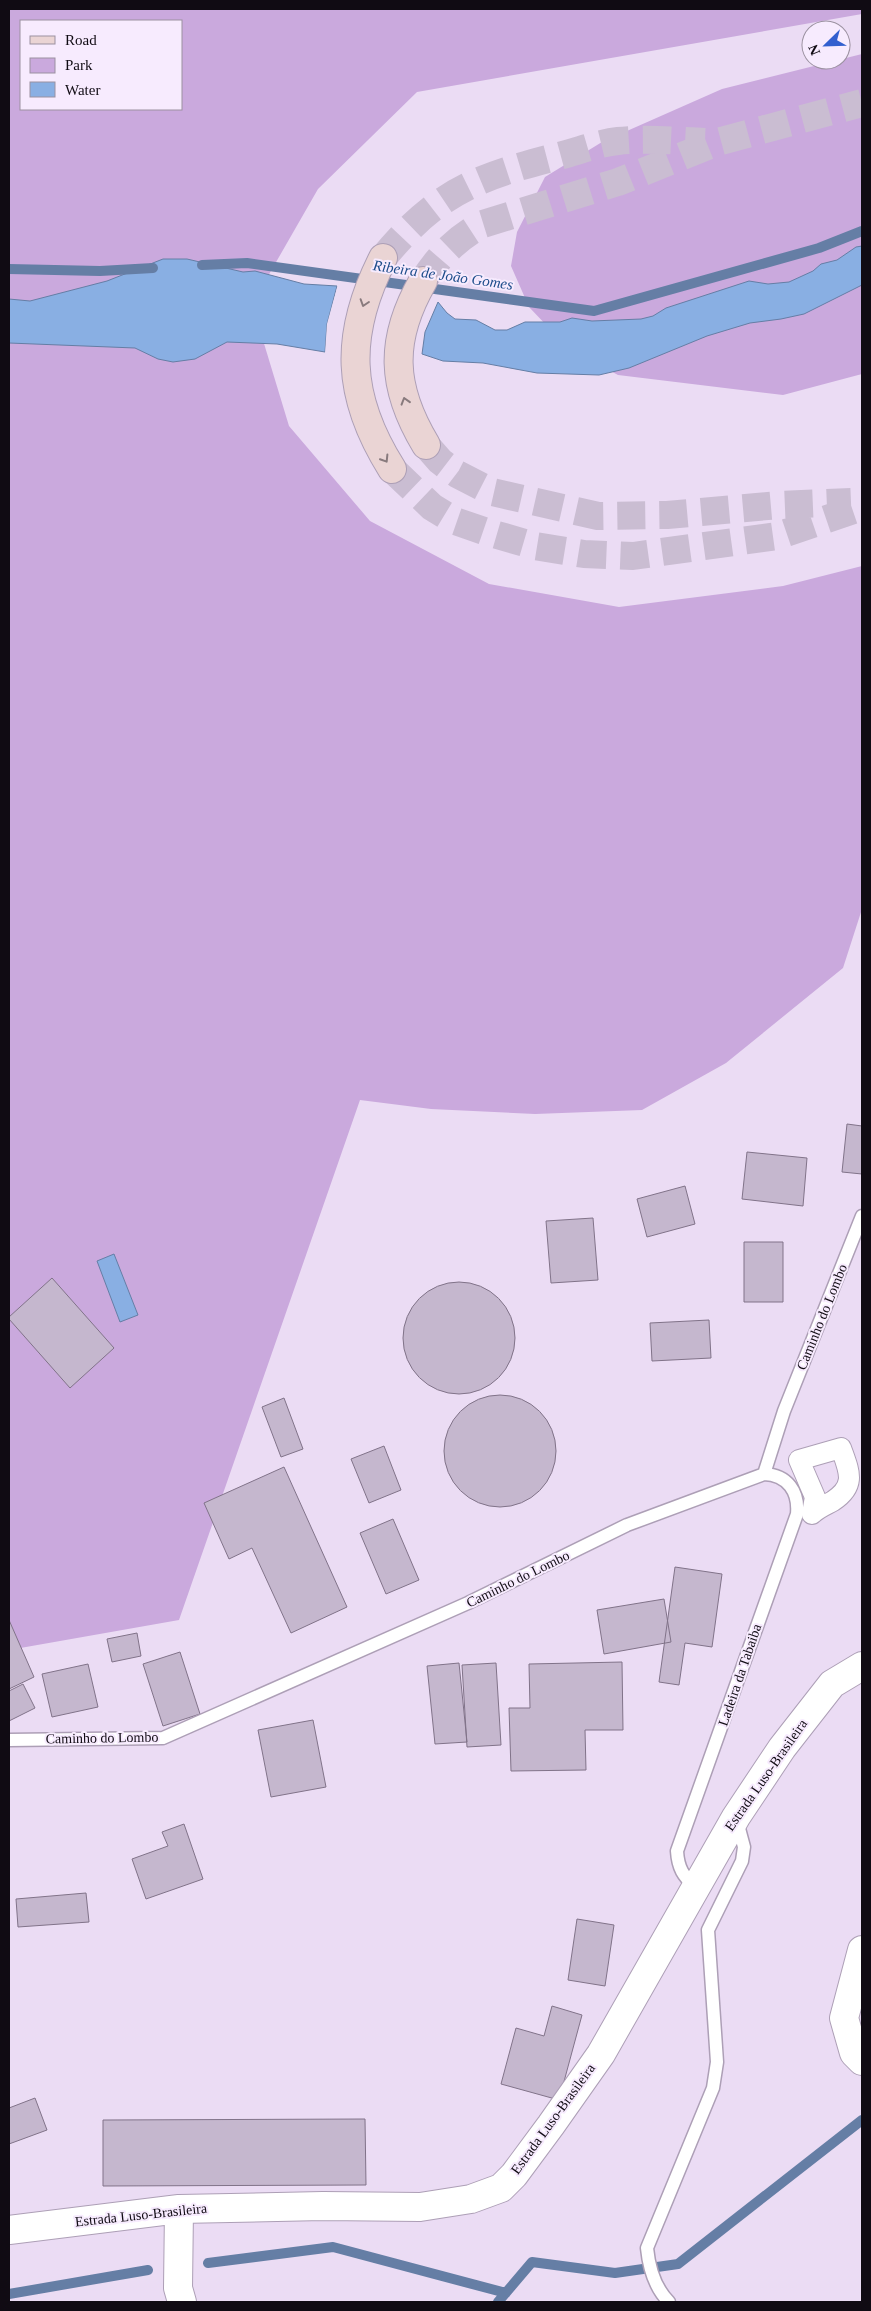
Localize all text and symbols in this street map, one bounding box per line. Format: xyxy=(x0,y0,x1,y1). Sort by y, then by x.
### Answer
legend xyxy=(20,20,182,110)
north arrow xyxy=(801,20,851,70)
text: Road xyxy=(65,32,97,48)
text: N xyxy=(806,42,823,57)
text: Park xyxy=(65,57,93,73)
text: Water xyxy=(65,82,100,98)
water label: Ribeira de João Gomes xyxy=(371,257,514,293)
one-way arrow xyxy=(360,298,370,307)
one-way arrow xyxy=(400,397,410,406)
one-way arrow xyxy=(379,453,389,462)
street label: Caminho do Lombo xyxy=(794,1262,850,1372)
street label: Caminho do Lombo xyxy=(464,1548,572,1610)
street label: Ladeira da Tabaiba xyxy=(716,1621,765,1728)
street label: Estrada Luso-Brasileira xyxy=(722,1716,811,1834)
street label: Caminho do Lombo xyxy=(45,1730,159,1746)
street label: Estrada Luso-Brasileira xyxy=(508,2060,598,2177)
street label: Estrada Luso-Brasileira xyxy=(74,2201,208,2229)

